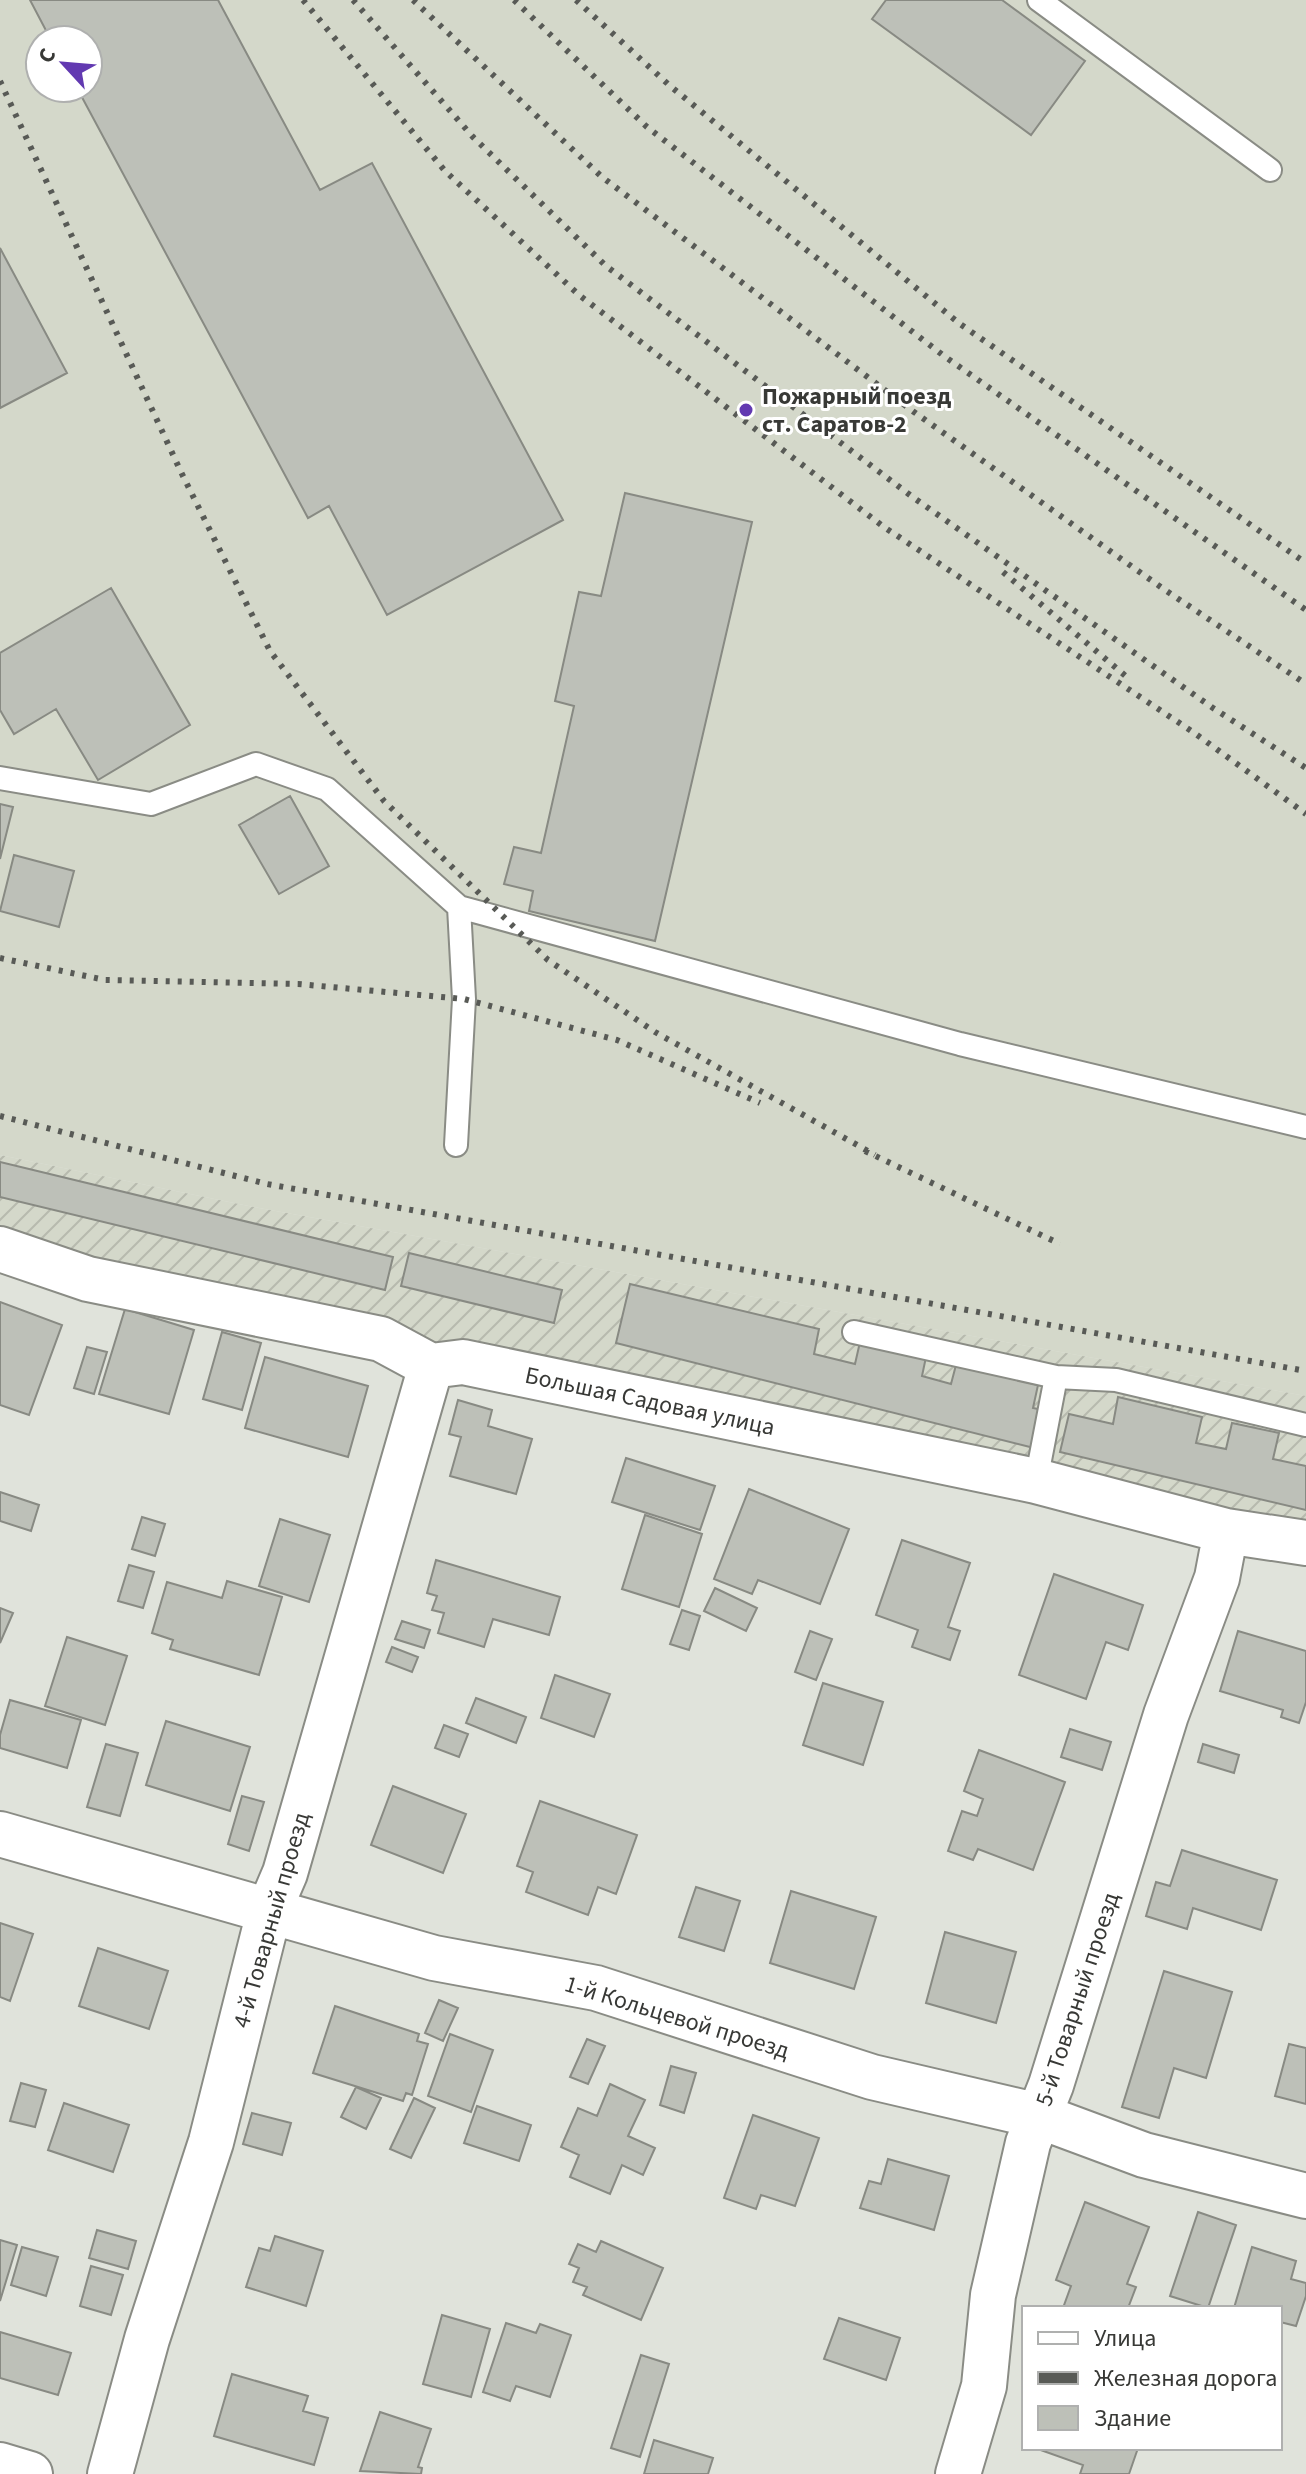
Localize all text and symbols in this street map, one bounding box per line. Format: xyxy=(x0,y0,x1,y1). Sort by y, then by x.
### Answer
north arrow xyxy=(24,24,104,104)
text: С xyxy=(30,43,64,68)
place label: Пожарный поезд ст. Саратов-2 xyxy=(762,379,951,442)
marker: Пожарный поезд ст. Саратов-2 xyxy=(737,401,755,419)
street label: Большая Садовая улица xyxy=(522,1358,778,1445)
street label: 4-й Товарный проезд xyxy=(224,1808,319,2032)
street label: 5-й Товарный проезд xyxy=(1026,1888,1129,2111)
street label: 1-й Кольцевой проезд xyxy=(560,1967,794,2068)
legend xyxy=(1022,2306,1282,2450)
text: Улица xyxy=(1094,2321,1156,2356)
text: Железная дорога xyxy=(1094,2361,1277,2396)
text: Здание xyxy=(1094,2401,1171,2436)

